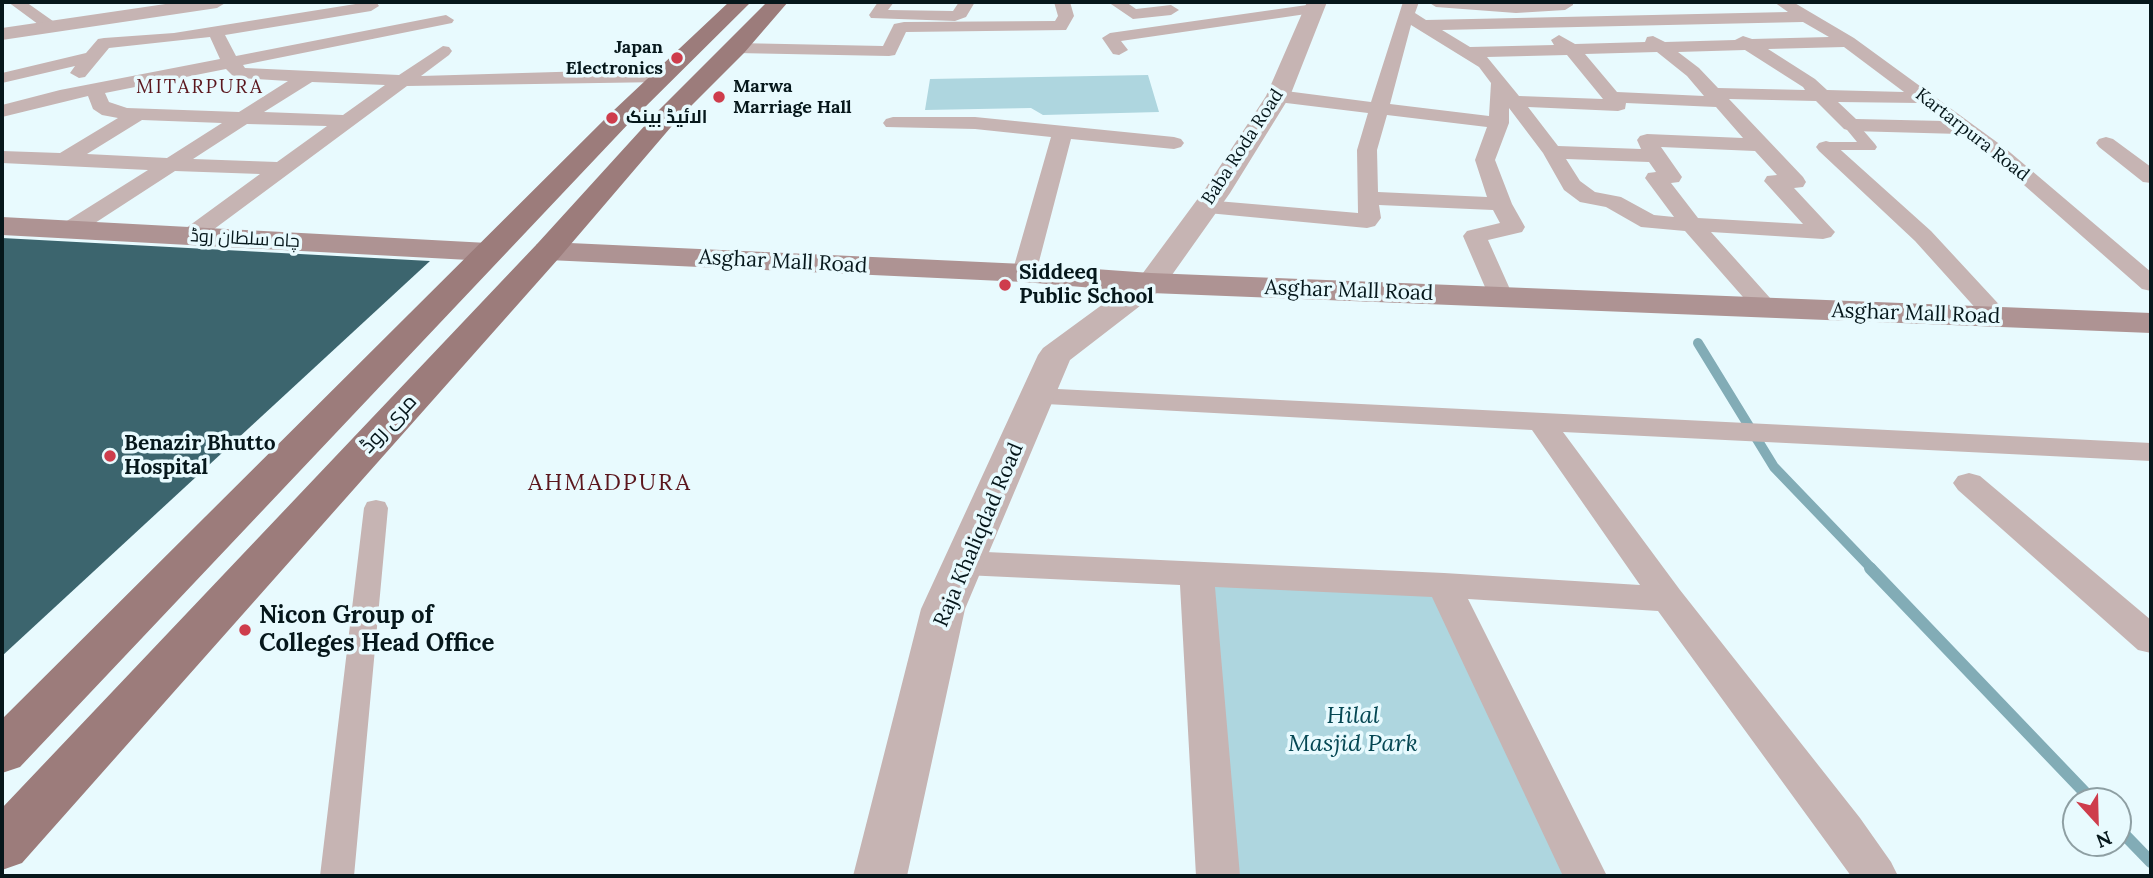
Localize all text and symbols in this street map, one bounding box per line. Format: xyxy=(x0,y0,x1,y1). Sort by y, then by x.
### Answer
place label: Japan Electronics xyxy=(566,37,663,80)
marker: Japan Electronics xyxy=(669,50,685,66)
place label: Marwa Marriage Hall xyxy=(733,76,852,119)
district label: MITARPURA xyxy=(137,77,263,99)
street label: Kartarpura Road xyxy=(1911,84,2033,186)
street label: Baba Roda Road xyxy=(1198,85,1288,209)
marker: Marwa Marriage Hall xyxy=(711,89,727,105)
place label: الائیڈ بینک xyxy=(626,107,707,129)
marker: الائیڈ بینک xyxy=(604,110,620,126)
street label: چاہ سلطان روڈ xyxy=(190,225,300,253)
street label: Asghar Mall Road xyxy=(698,245,868,279)
place label: Siddeeq Public School xyxy=(1019,260,1154,310)
street label: Asghar Mall Road xyxy=(1264,275,1434,307)
marker: Siddeeq Public School xyxy=(997,277,1013,293)
street label: Asghar Mall Road xyxy=(1831,298,2001,330)
street label: مری روڈ xyxy=(355,389,423,459)
place label: Benazir Bhutto Hospital xyxy=(124,431,276,481)
street label: Raja Khaliqdad Road xyxy=(929,439,1029,631)
marker: Benazir Bhutto Hospital xyxy=(102,448,118,464)
district label: AHMADPURA xyxy=(529,469,691,497)
place label: Nicon Group of Colleges Head Office xyxy=(259,602,494,658)
marker: Nicon Group of Colleges Head Office xyxy=(237,622,253,638)
park label: Hilal Masjid Park xyxy=(1288,702,1418,758)
north arrow xyxy=(2062,787,2132,857)
text: N xyxy=(2093,826,2115,853)

